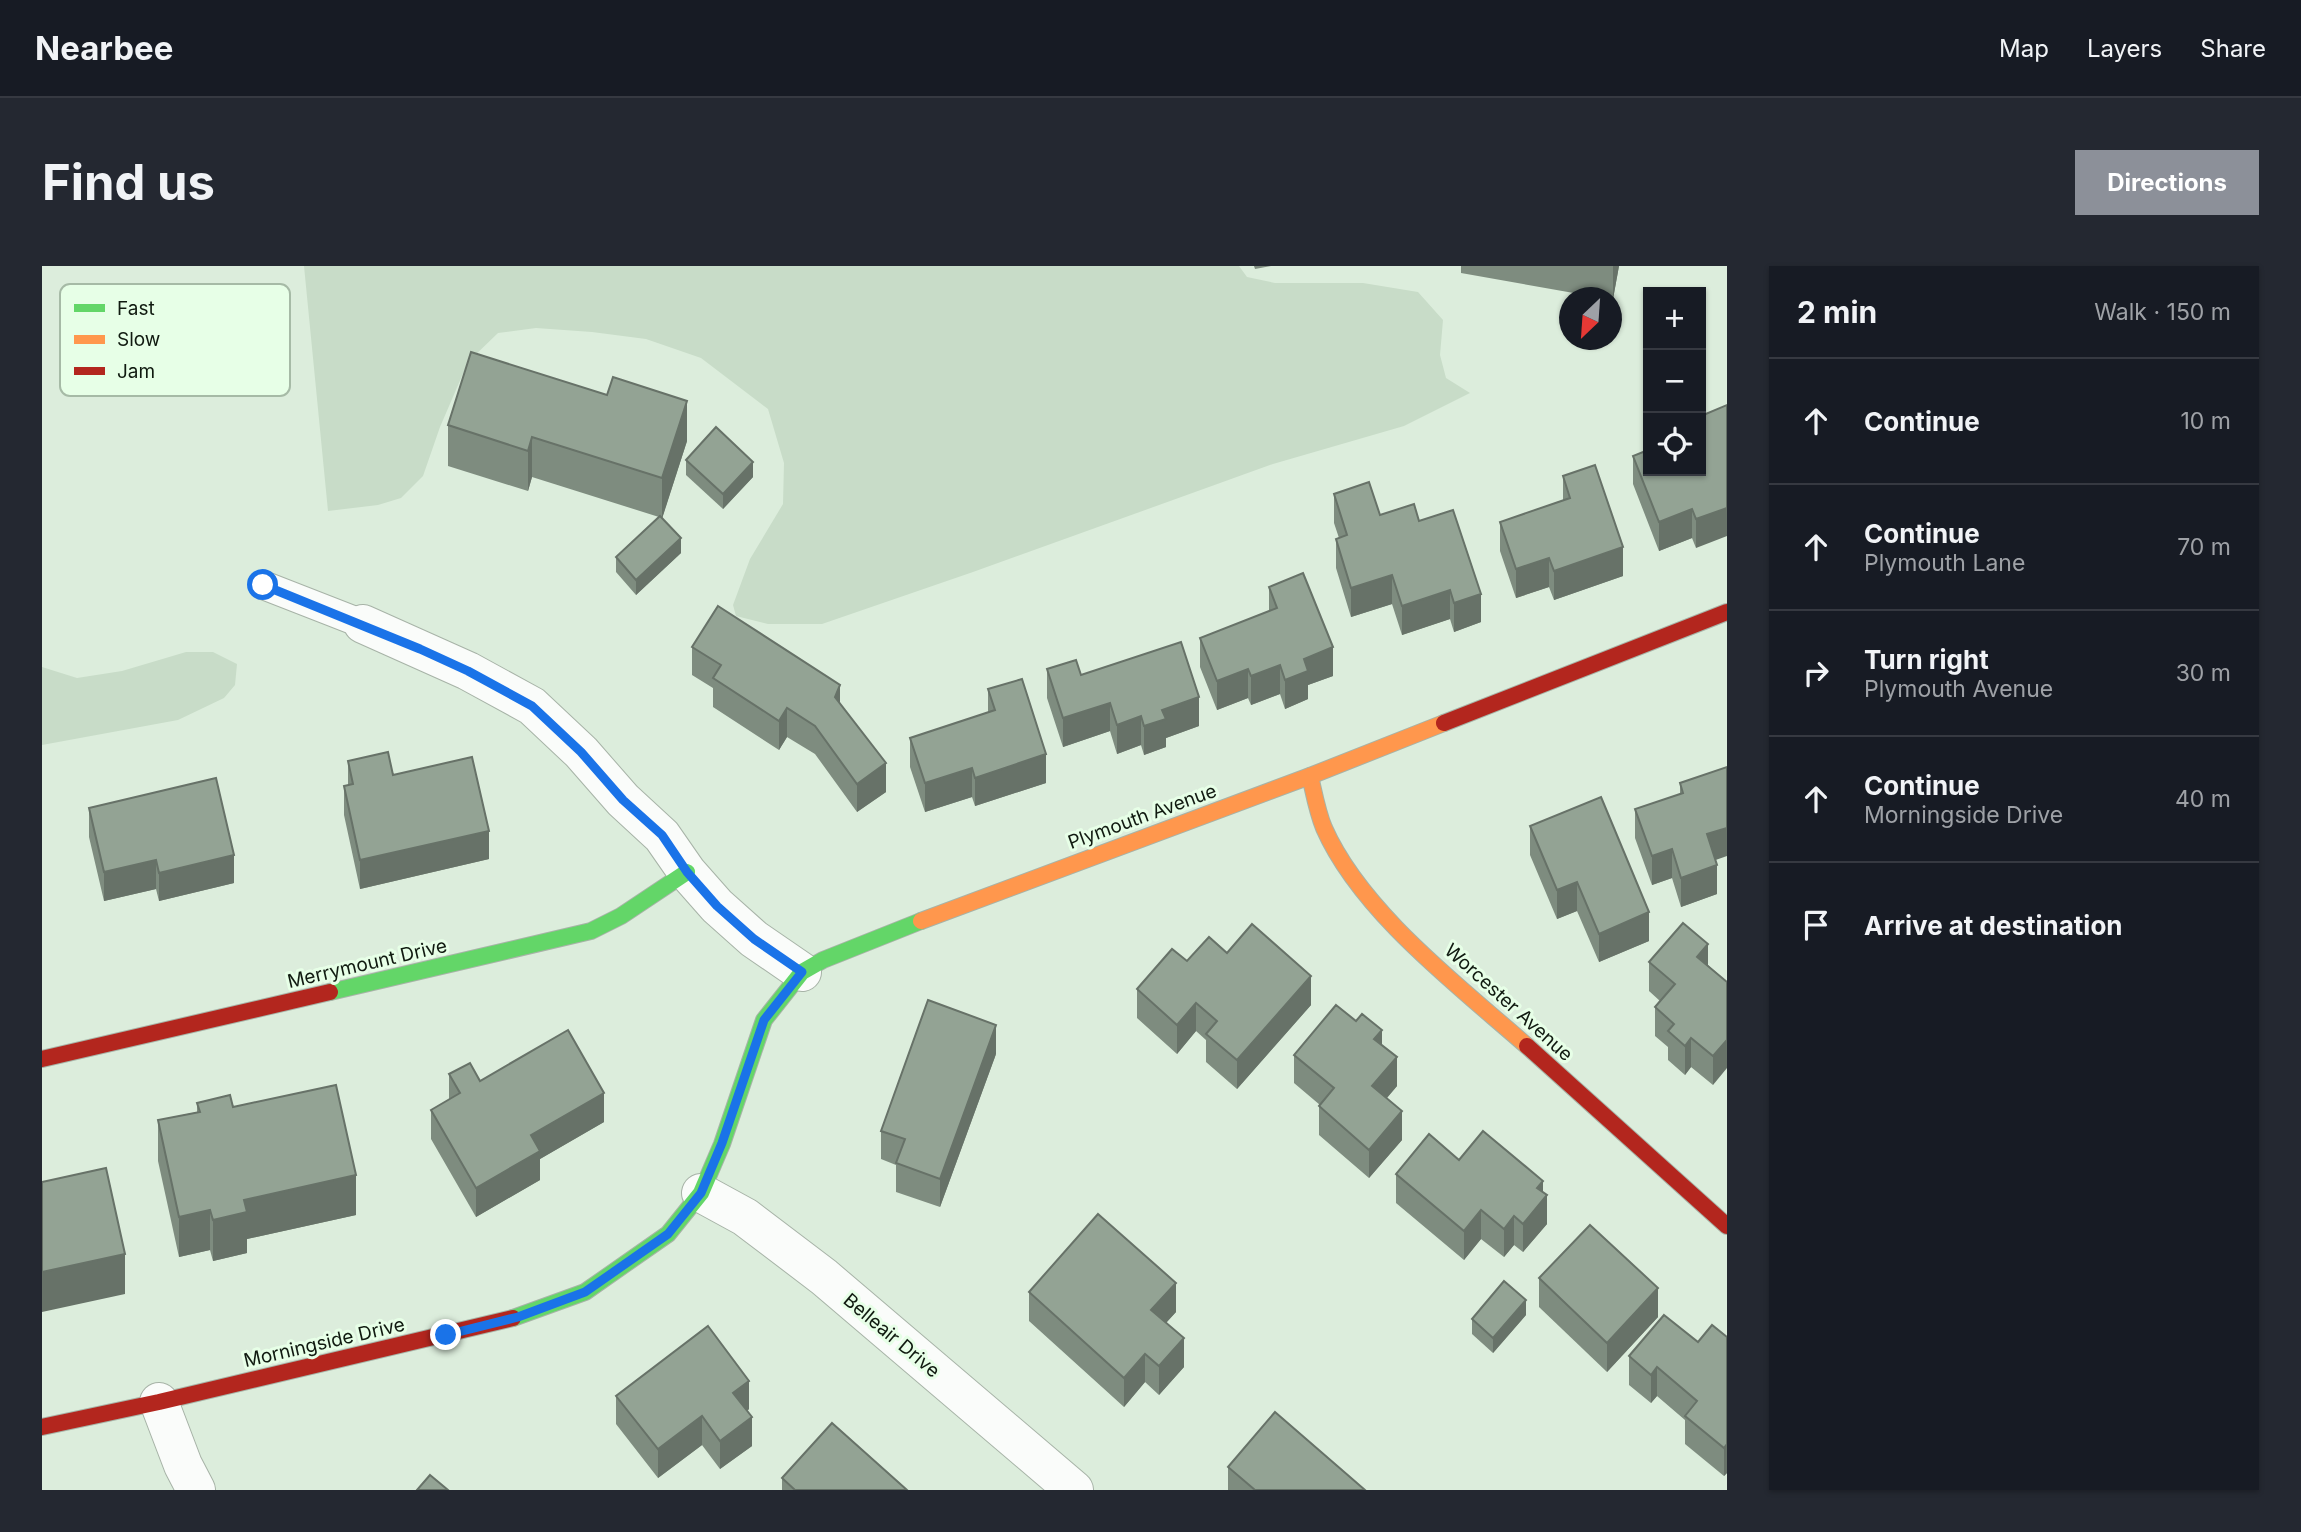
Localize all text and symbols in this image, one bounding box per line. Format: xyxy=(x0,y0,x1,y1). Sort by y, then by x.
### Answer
text: Nearbee xyxy=(35,28,173,68)
text: Map xyxy=(1999,34,2049,63)
text: Layers xyxy=(2087,34,2162,63)
text: Share xyxy=(2200,34,2266,63)
button: Directions xyxy=(2075,150,2259,215)
text: Find us xyxy=(42,153,215,212)
legend xyxy=(60,284,290,396)
north arrow xyxy=(1559,287,1622,350)
map controls xyxy=(1643,287,1706,476)
button: + xyxy=(1643,287,1706,350)
text: 2 min xyxy=(1797,294,1877,330)
text: Fast xyxy=(117,297,155,320)
text: Walk · 150 m xyxy=(2094,298,2231,326)
text: Slow xyxy=(117,328,160,351)
button: − xyxy=(1643,350,1706,413)
text: Jam xyxy=(117,360,155,383)
icon: ahead xyxy=(1797,402,1835,440)
text: Continue xyxy=(1864,406,1980,437)
text: 10 m xyxy=(2181,407,2231,435)
button: locate xyxy=(1643,413,1706,476)
text: Continue xyxy=(1864,518,1980,549)
icon: ahead xyxy=(1797,528,1835,566)
text: 70 m xyxy=(2177,533,2231,561)
text: Plymouth Lane xyxy=(1864,549,2025,577)
route start xyxy=(247,569,278,600)
text: Turn right xyxy=(1864,644,1989,675)
icon: right xyxy=(1797,654,1835,692)
text: 30 m xyxy=(2176,659,2231,687)
text: Plymouth Avenue xyxy=(1864,675,2053,703)
text: Continue xyxy=(1864,770,1980,801)
street label: Plymouth Avenue xyxy=(1065,779,1220,854)
icon: ahead xyxy=(1797,780,1835,818)
text: 40 m xyxy=(2175,785,2231,813)
text: Morningside Drive xyxy=(1864,801,2063,829)
icon: arrive xyxy=(1797,906,1835,944)
text: Arrive at destination xyxy=(1864,910,2123,941)
street label: Merrymount Drive xyxy=(285,934,449,993)
street label: Worcester Avenue xyxy=(1440,939,1577,1066)
street label: Belleair Drive xyxy=(839,1288,945,1382)
street label: Morningside Drive xyxy=(241,1313,407,1372)
route end xyxy=(430,1319,461,1350)

